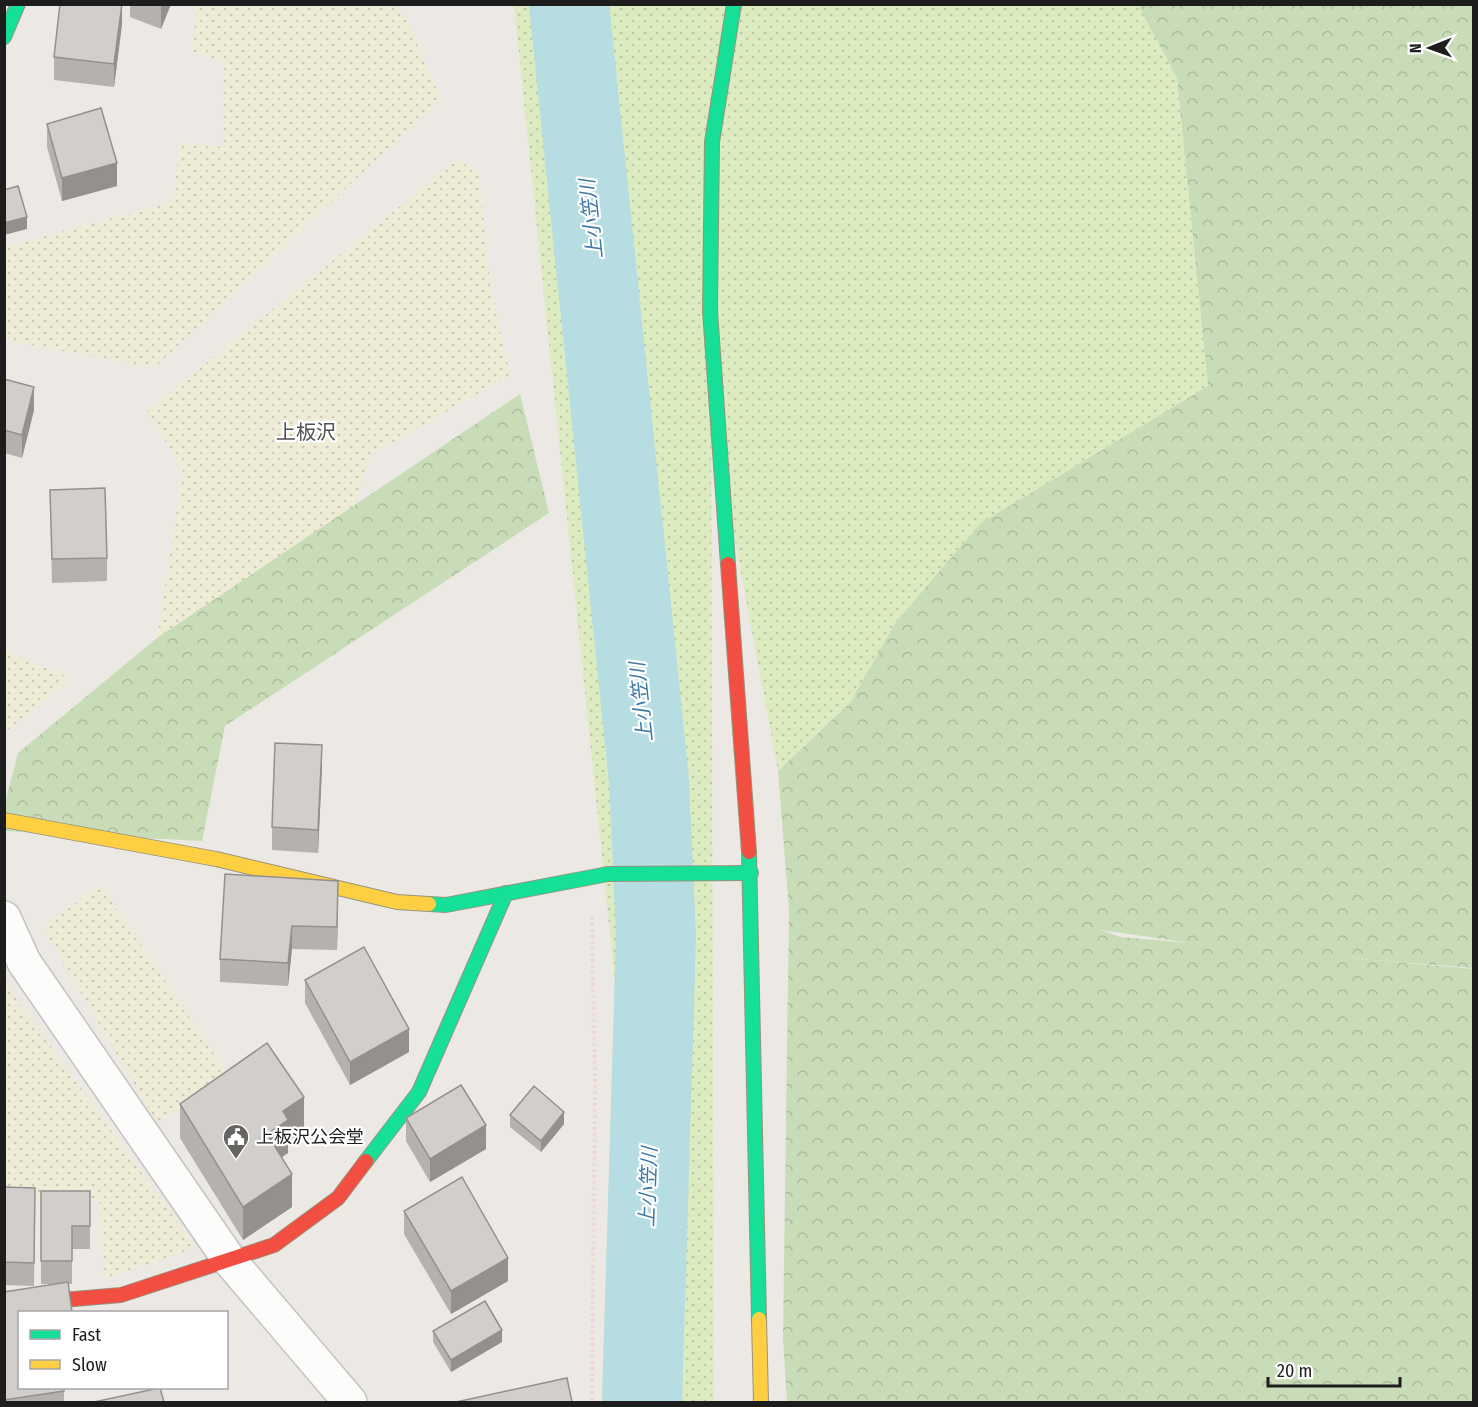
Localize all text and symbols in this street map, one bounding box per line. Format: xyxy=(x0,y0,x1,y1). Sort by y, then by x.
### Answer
north arrow xyxy=(1400,18,1460,78)
text: N xyxy=(1406,43,1425,53)
water label: 上小笠川 xyxy=(575,176,607,260)
district label: 上板沢 xyxy=(276,420,336,444)
water label: 上小笠川 xyxy=(625,659,657,743)
public building icon: 上板沢公会堂 xyxy=(221,1122,251,1160)
place label: 上板沢公会堂 xyxy=(256,1126,364,1148)
water label: 上小笠川 xyxy=(635,1145,661,1227)
legend xyxy=(18,1311,228,1389)
text: Fast xyxy=(72,1324,101,1346)
scale bar xyxy=(1268,1350,1400,1388)
text: Slow xyxy=(72,1354,107,1376)
text: 20 m xyxy=(1277,1360,1312,1382)

